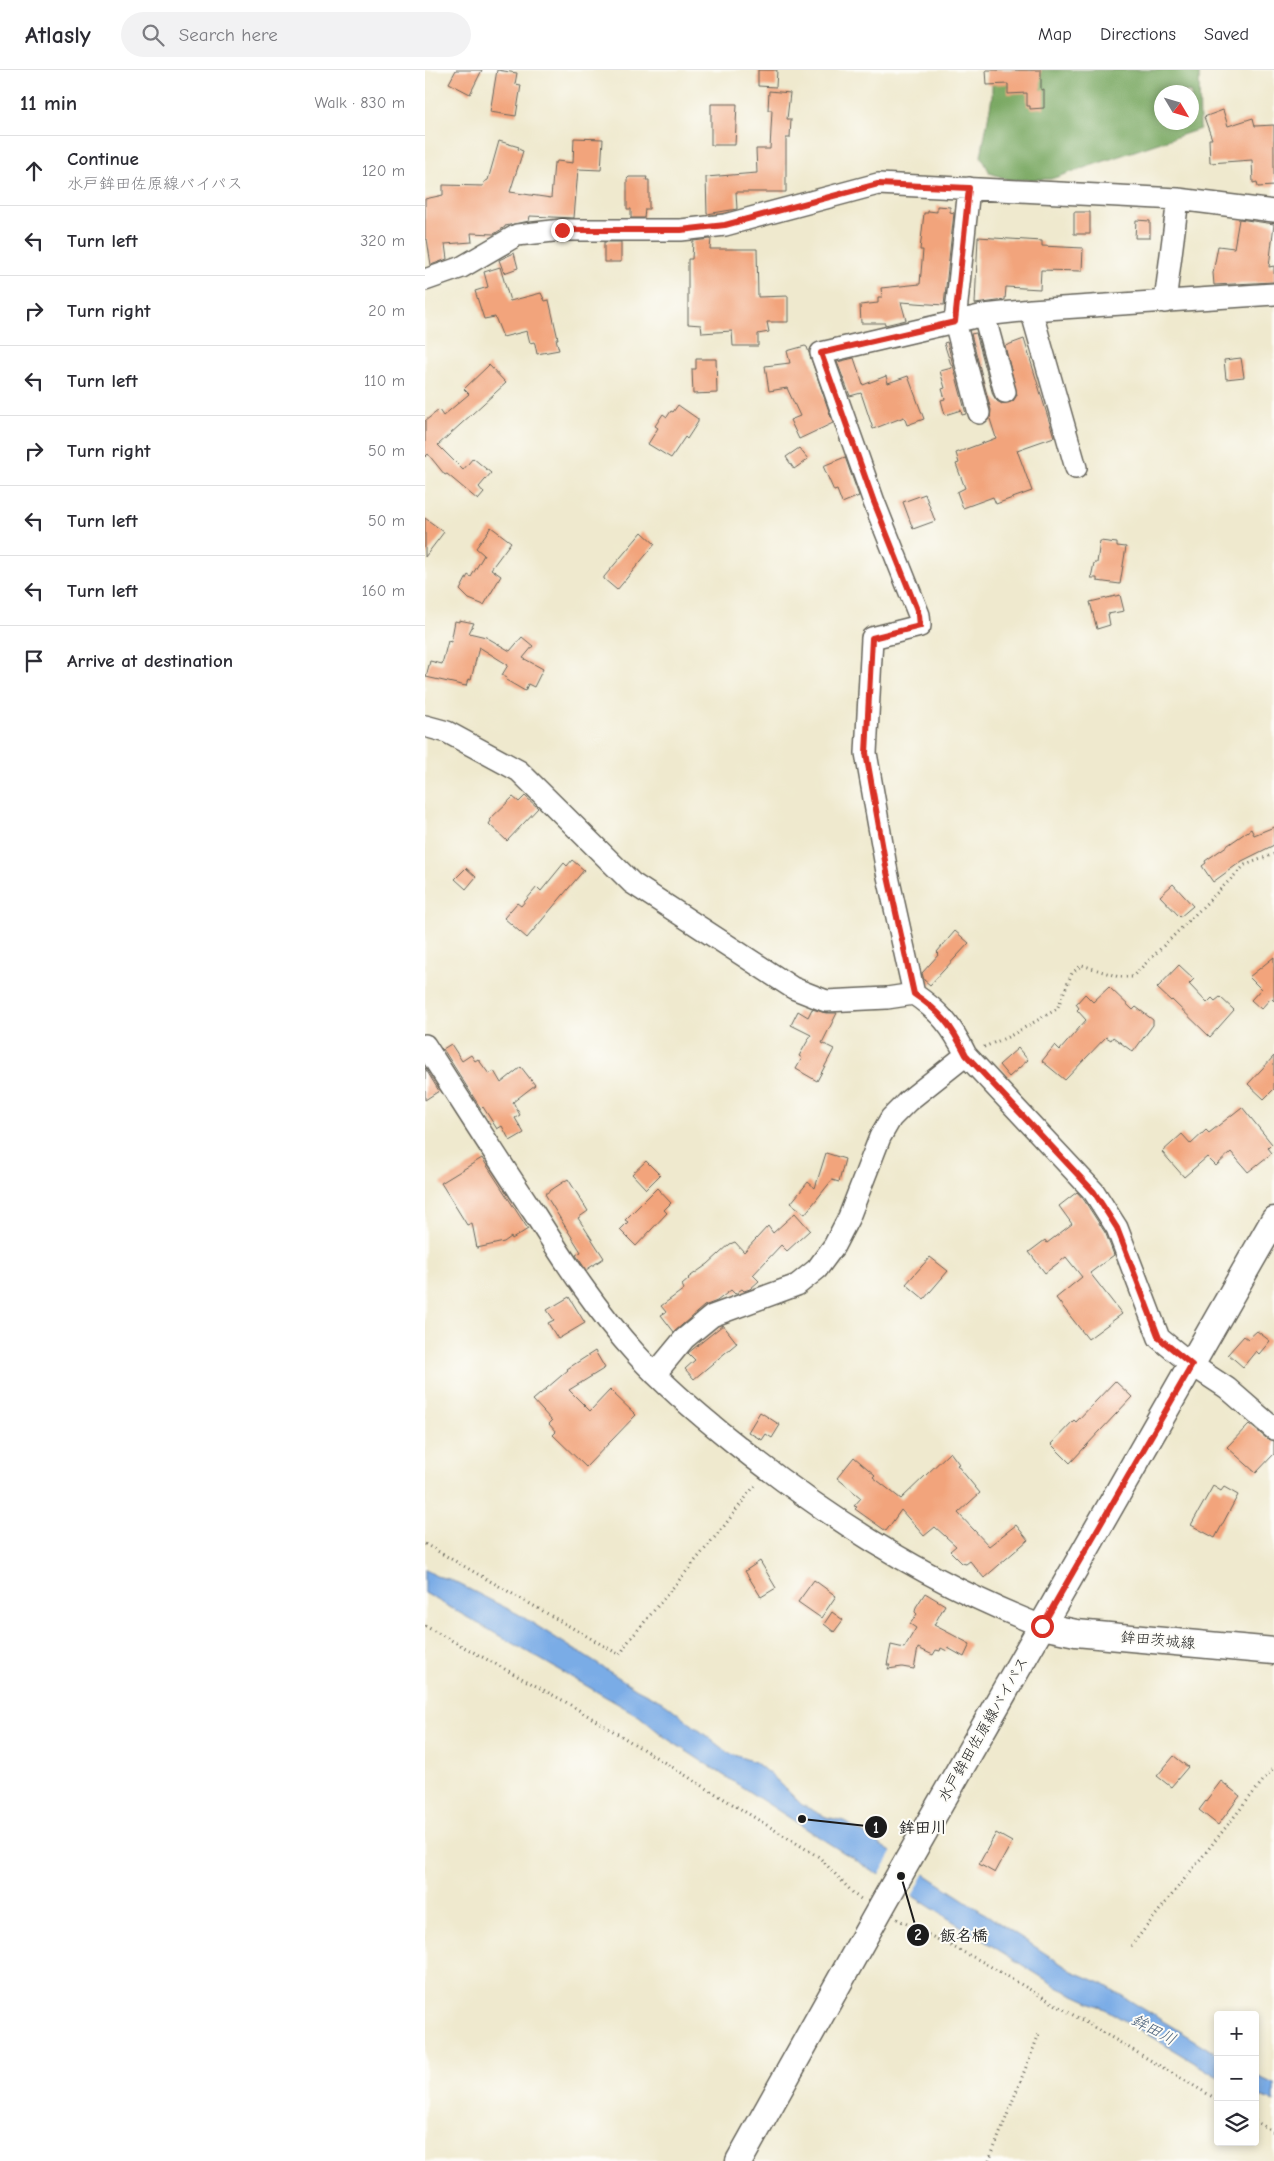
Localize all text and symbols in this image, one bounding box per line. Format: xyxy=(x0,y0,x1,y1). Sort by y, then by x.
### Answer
search box xyxy=(121,12,471,57)
text: Atlasly xyxy=(25,21,91,49)
icon: search xyxy=(139,21,167,49)
text: Search here xyxy=(179,24,278,46)
text: Map xyxy=(1038,24,1072,45)
text: Directions xyxy=(1100,24,1176,45)
text: Saved xyxy=(1204,24,1249,45)
north arrow xyxy=(1154,85,1199,130)
text: 11 min xyxy=(20,91,77,115)
text: Walk · 830 m xyxy=(315,94,405,112)
text: Continue xyxy=(67,148,139,170)
icon: ahead xyxy=(20,157,48,185)
text: 120 m xyxy=(362,162,405,180)
text: 水戸鉾田佐原線バイパス xyxy=(67,175,243,193)
route end xyxy=(551,219,574,242)
icon: left xyxy=(20,227,48,255)
text: Turn left xyxy=(67,230,138,252)
text: 320 m xyxy=(360,232,405,250)
icon: right xyxy=(20,297,48,325)
text: Turn right xyxy=(67,300,151,322)
text: 20 m xyxy=(368,302,405,320)
icon: left xyxy=(20,367,48,395)
text: Turn left xyxy=(67,370,138,392)
text: 110 m xyxy=(364,372,405,390)
icon: right xyxy=(20,437,48,465)
text: Turn right xyxy=(67,440,151,462)
text: 50 m xyxy=(368,442,405,460)
icon: left xyxy=(20,507,48,535)
text: Turn left xyxy=(67,510,138,532)
text: 50 m xyxy=(368,512,405,530)
icon: left xyxy=(20,577,48,605)
text: Turn left xyxy=(67,580,138,602)
text: 160 m xyxy=(362,582,405,600)
icon: arrive xyxy=(20,647,48,675)
text: Arrive at destination xyxy=(67,650,233,672)
route start xyxy=(1031,1615,1054,1638)
street label: 鉾田茨城線 xyxy=(1120,1628,1196,1652)
street label: 水戸鉾田佐原線バイパス xyxy=(934,1653,1032,1805)
callout: 鉾田川 xyxy=(864,1812,957,1843)
text: 1 xyxy=(873,1819,879,1837)
text: 鉾田川 xyxy=(899,1819,947,1837)
callout: 飯名橋 xyxy=(905,1920,998,1951)
text: 2 xyxy=(914,1926,922,1944)
text: 飯名橋 xyxy=(940,1927,988,1945)
water label: 鉾田川 xyxy=(1128,2011,1179,2049)
map controls xyxy=(1214,2011,1259,2146)
button: + xyxy=(1214,2011,1259,2056)
button: − xyxy=(1214,2056,1259,2101)
button: layers xyxy=(1214,2101,1259,2146)

